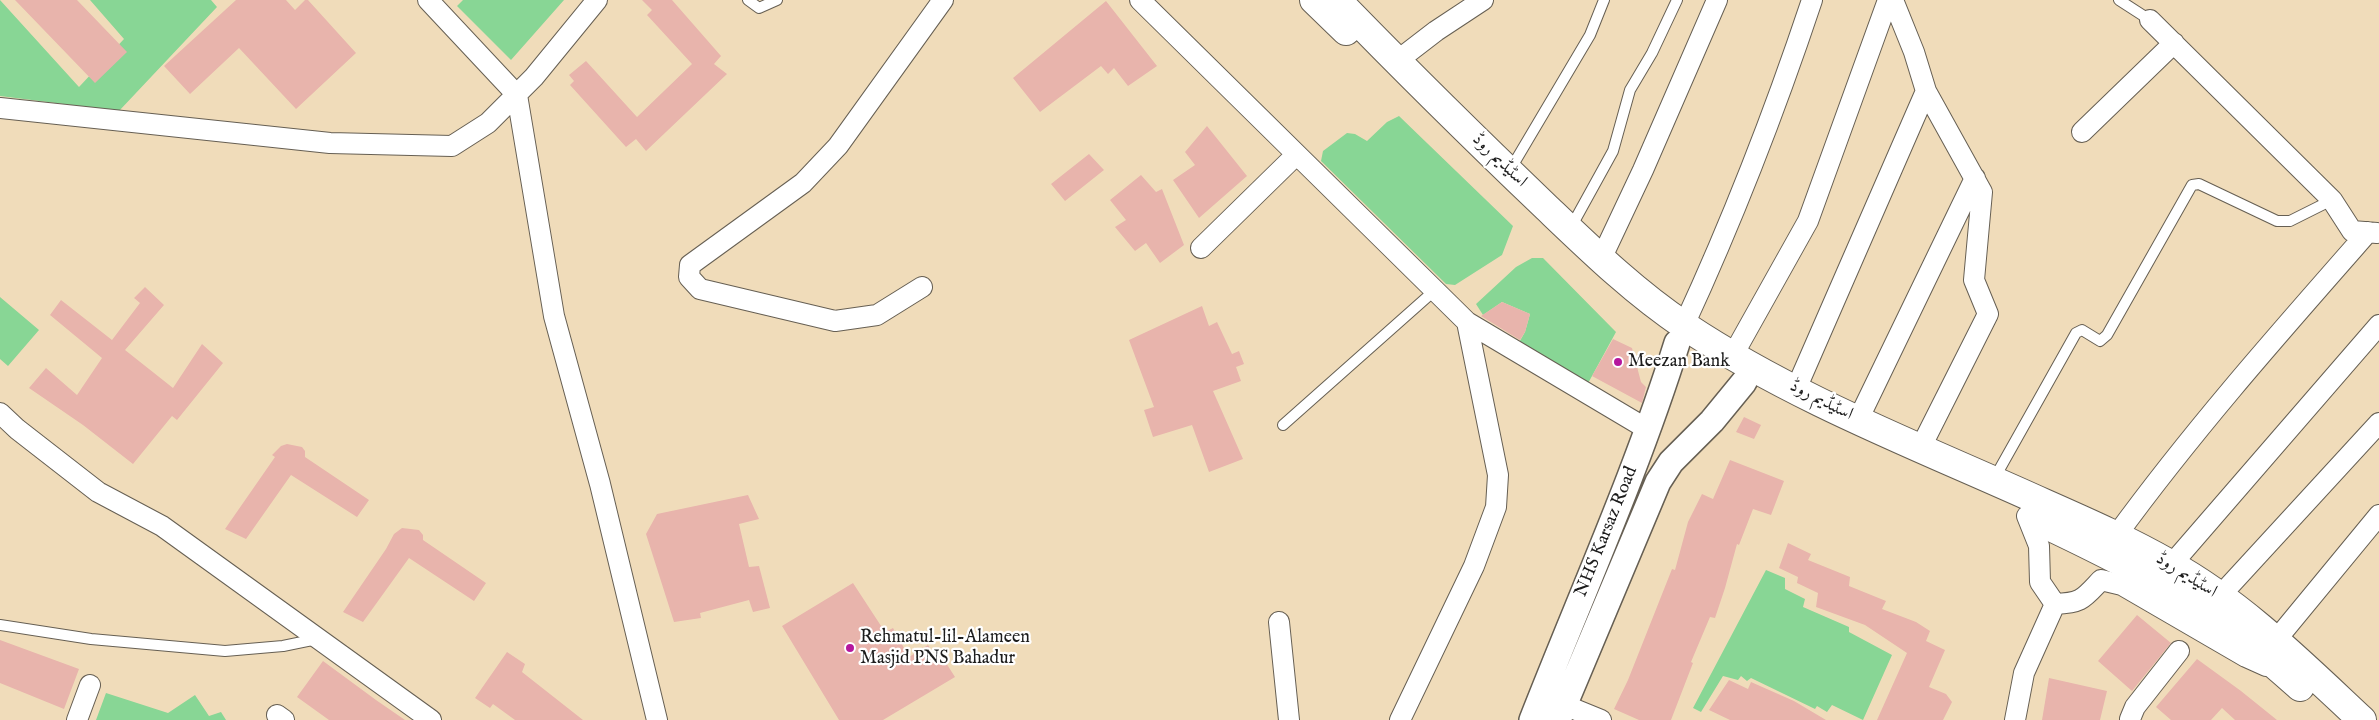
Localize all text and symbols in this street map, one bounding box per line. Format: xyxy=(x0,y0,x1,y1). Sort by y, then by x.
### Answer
street label: اسٹیڈیم روڈ xyxy=(1467,129,1531,193)
place label: Meezan Bank xyxy=(1628,351,1730,373)
marker: Meezan Bank xyxy=(1612,356,1624,368)
street label: اسٹیڈیم روڈ xyxy=(1786,376,1856,426)
street label: NHS Karsaz Road xyxy=(1571,464,1643,600)
street label: اسٹیڈیم روڈ xyxy=(2151,549,2221,603)
place label: Rehmatul-lil-Alameen Masjid PNS Bahadur xyxy=(860,627,1030,670)
marker: Rehmatul-lil-Alameen Masjid PNS Bahadur xyxy=(844,642,856,654)

